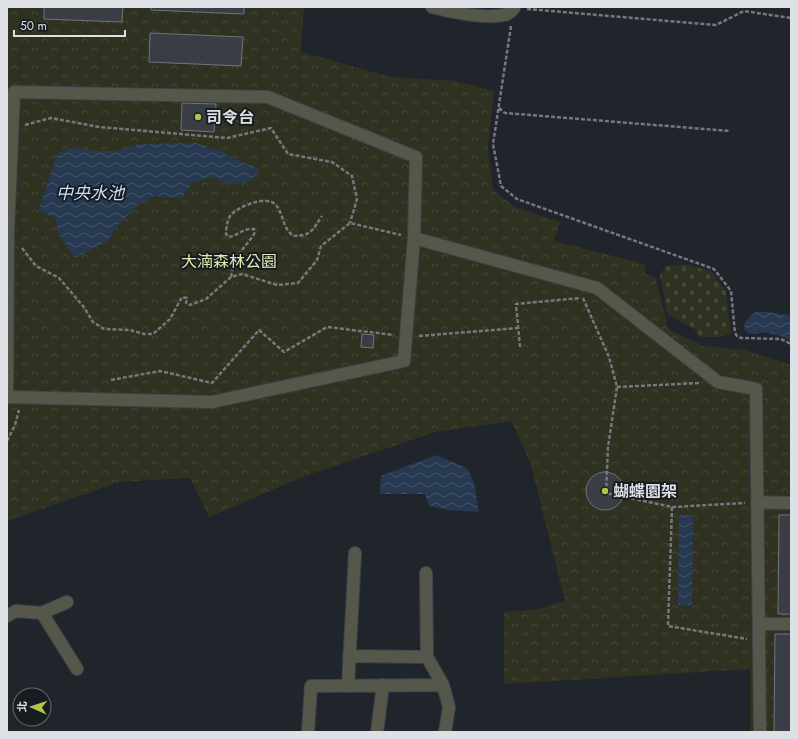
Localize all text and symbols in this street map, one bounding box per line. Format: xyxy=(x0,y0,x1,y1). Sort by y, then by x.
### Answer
scale bar xyxy=(14,12,125,38)
text: 50 m xyxy=(20,17,47,35)
place label: 司令台 xyxy=(206,106,254,129)
marker: 司令台 xyxy=(193,112,203,122)
water label: 中央水池 xyxy=(56,181,126,205)
park label: 大湳森林公園 xyxy=(181,250,277,273)
place label: 蝴蝶園架 xyxy=(613,480,677,503)
marker: 蝴蝶園架 xyxy=(600,486,610,496)
north arrow xyxy=(12,687,52,727)
text: 北 xyxy=(14,701,30,712)

